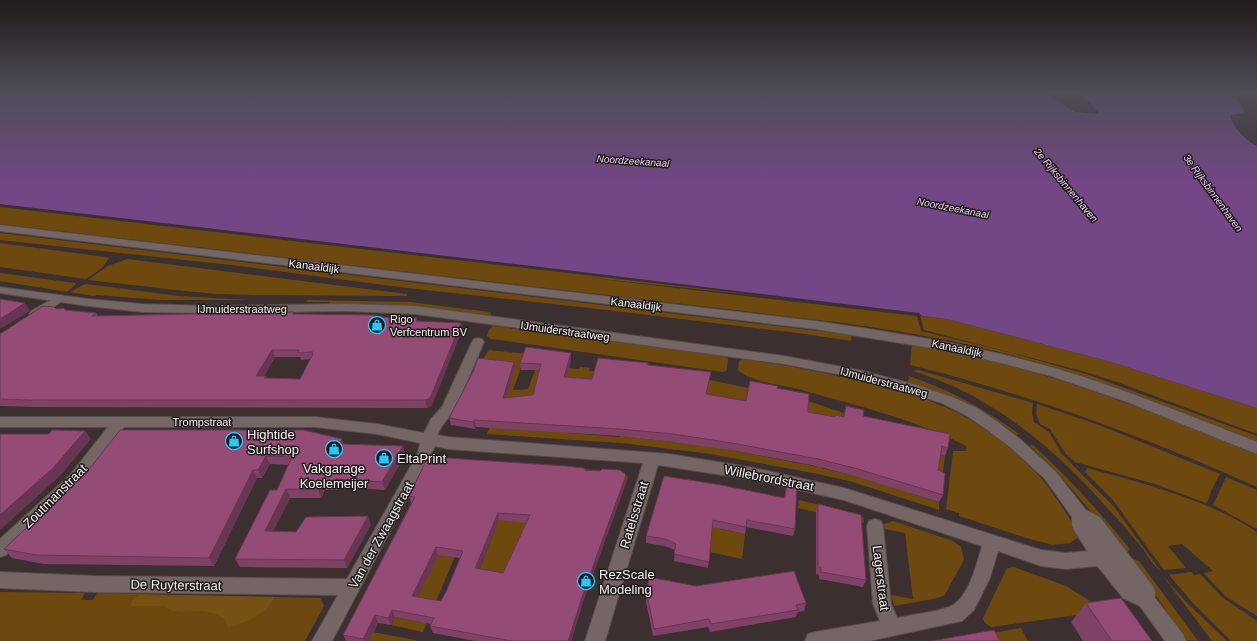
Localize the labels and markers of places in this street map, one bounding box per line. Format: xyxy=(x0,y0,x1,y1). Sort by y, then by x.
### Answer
place label: Rigo Verfcentrum BV xyxy=(390,313,468,338)
shop icon: Rigo Verfcentrum BV xyxy=(367,315,387,335)
place label: Hightide Surfshop xyxy=(247,427,299,457)
shop icon: Hightide Surfshop xyxy=(224,431,244,451)
shop icon: Vakgarage Koelemeijer xyxy=(324,439,344,459)
shop icon: EltaPrint xyxy=(374,448,394,468)
place label: EltaPrint xyxy=(397,451,447,466)
place label: Vakgarage Koelemeijer xyxy=(300,461,369,491)
place label: RezScale Modeling xyxy=(599,567,655,597)
shop icon: RezScale Modeling xyxy=(576,571,596,591)

